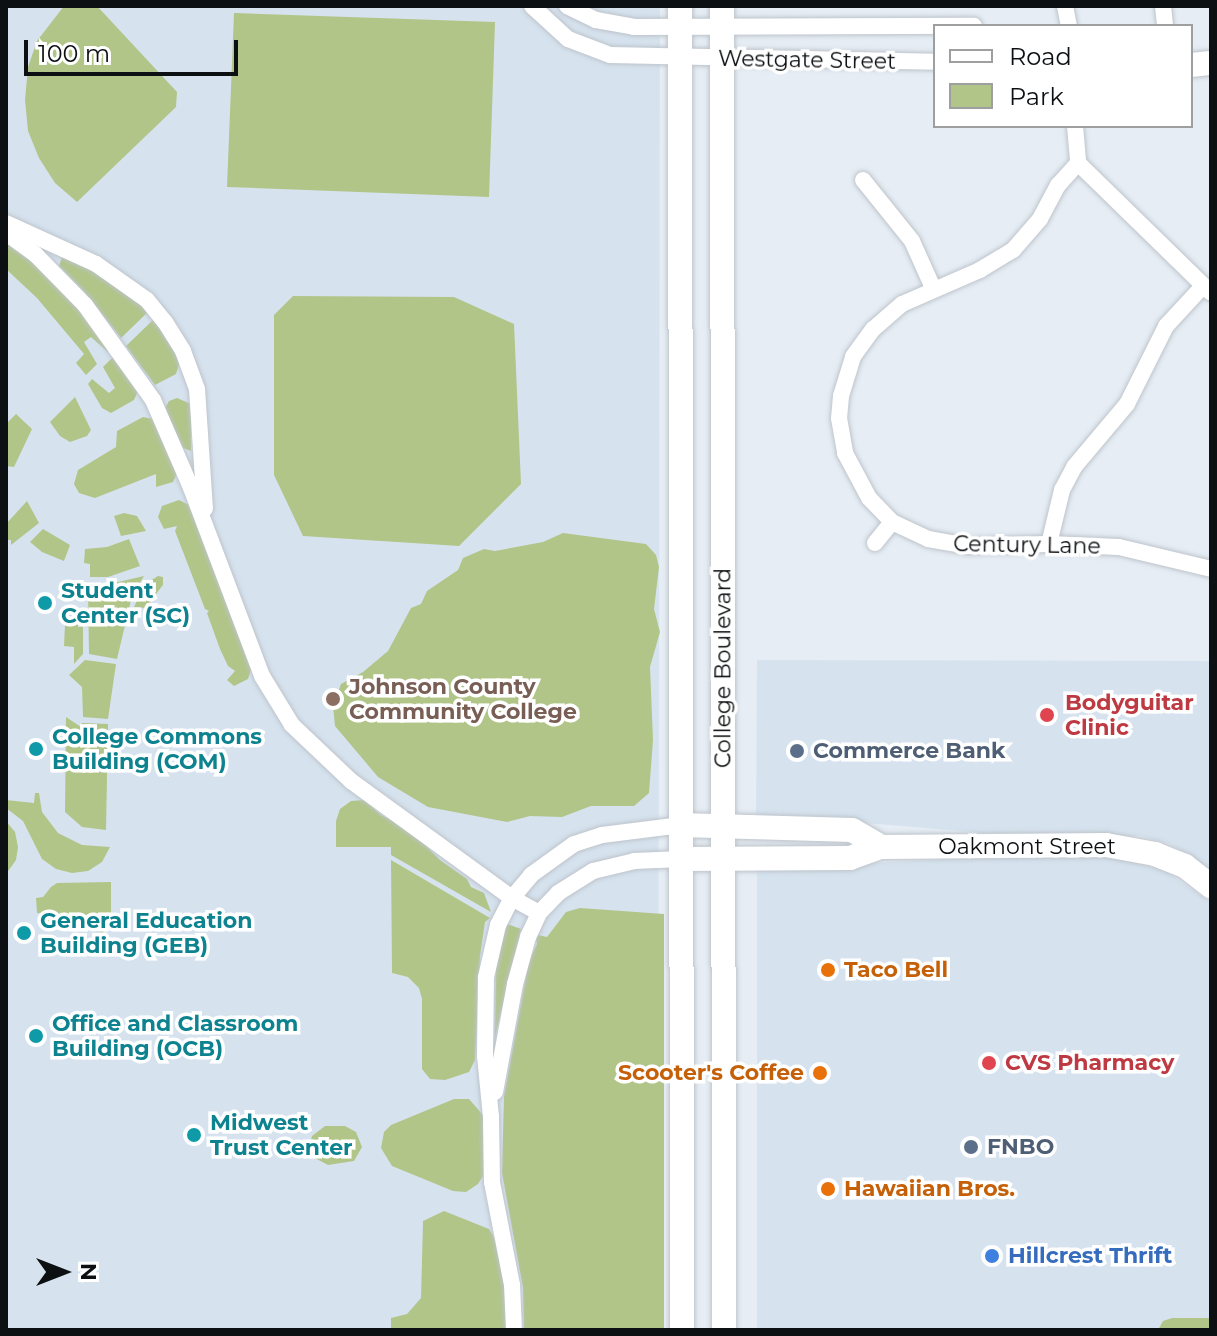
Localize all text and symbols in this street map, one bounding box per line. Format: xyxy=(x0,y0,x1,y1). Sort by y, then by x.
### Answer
scale bar xyxy=(28,24,242,74)
legend xyxy=(933,24,1193,128)
text: 100 m xyxy=(38,39,110,68)
text: Road xyxy=(1009,42,1072,71)
street label: Westgate Street xyxy=(718,45,896,75)
text: Park xyxy=(1009,82,1064,111)
street label: Century Lane xyxy=(953,531,1101,559)
street label: College Boulevard xyxy=(710,568,736,768)
place label: Student Center (SC) xyxy=(61,577,190,628)
marker: Student Center (SC) xyxy=(36,594,54,612)
place label: Johnson County Community College xyxy=(349,673,577,724)
place label: Bodyguitar Clinic xyxy=(1065,689,1194,740)
marker: Johnson County Community College xyxy=(324,690,342,708)
marker: Bodyguitar Clinic xyxy=(1036,704,1058,726)
place label: College Commons Building (COM) xyxy=(52,723,262,774)
place label: Commerce Bank xyxy=(813,738,1005,764)
marker: College Commons Building (COM) xyxy=(27,740,45,758)
marker: Commerce Bank xyxy=(788,742,806,760)
street label: Oakmont Street xyxy=(938,834,1116,860)
place label: General Education Building (GEB) xyxy=(40,907,252,958)
marker: General Education Building (GEB) xyxy=(15,924,33,942)
place label: Taco Bell xyxy=(844,957,948,983)
marker: Taco Bell xyxy=(819,961,837,979)
place label: Office and Classroom Building (OCB) xyxy=(52,1010,298,1062)
marker: Office and Classroom Building (OCB) xyxy=(27,1027,45,1045)
place label: CVS Pharmacy xyxy=(1005,1050,1174,1076)
marker: CVS Pharmacy xyxy=(980,1054,998,1072)
place label: Scooter's Coffee xyxy=(618,1060,804,1086)
marker: Scooter's Coffee xyxy=(811,1064,829,1082)
place label: Midwest Trust Center xyxy=(210,1109,353,1160)
marker: Midwest Trust Center xyxy=(185,1126,203,1144)
place label: FNBO xyxy=(987,1134,1054,1160)
marker: FNBO xyxy=(962,1138,980,1156)
place label: Hawaiian Bros. xyxy=(844,1176,1015,1202)
marker: Hawaiian Bros. xyxy=(819,1180,837,1198)
north arrow xyxy=(24,1232,104,1312)
place label: Hillcrest Thrift xyxy=(1008,1243,1172,1269)
marker: Hillcrest Thrift xyxy=(983,1247,1001,1265)
text: N xyxy=(75,1263,102,1281)

